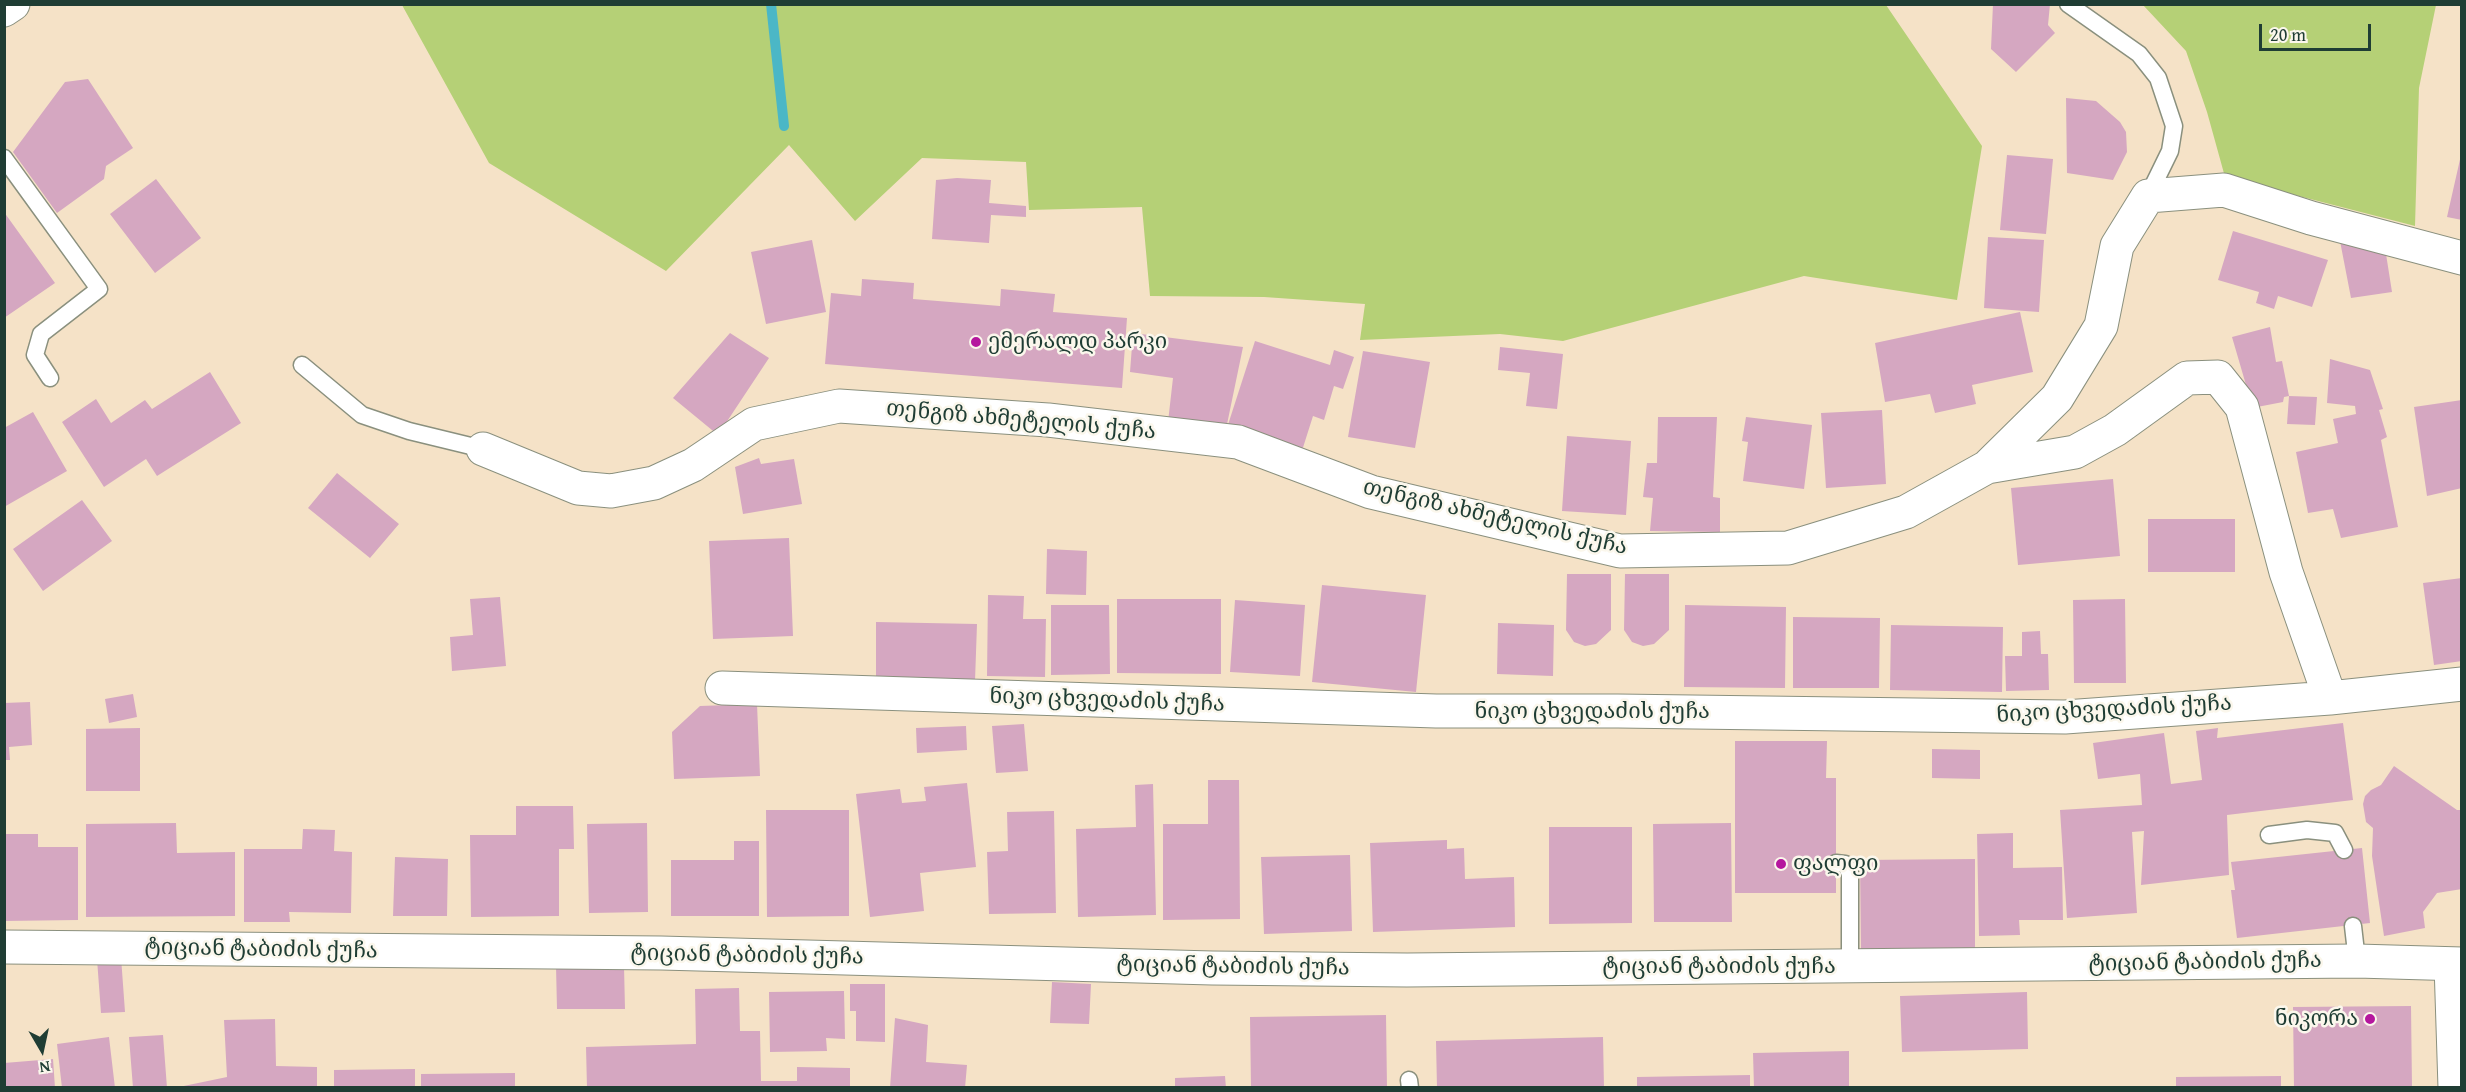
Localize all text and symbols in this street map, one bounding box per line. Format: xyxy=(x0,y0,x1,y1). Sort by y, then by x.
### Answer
scale bar xyxy=(2262,12,2374,50)
text: 20 m xyxy=(2270,21,2306,48)
place label: ემერალდ პარკი xyxy=(988,329,1167,355)
marker: ემერალდ პარკი xyxy=(969,335,983,349)
street label: თენგიზ ახმეტელის ქუჩა xyxy=(885,396,1157,446)
street label: თენგიზ ახმეტელის ქუჩა xyxy=(1360,475,1630,561)
street label: ნიკო ცხვედაძის ქუჩა xyxy=(989,684,1225,718)
street label: ნიკო ცხვედაძის ქუჩა xyxy=(1996,691,2232,729)
street label: ნიკო ცხვედაძის ქუჩა xyxy=(1474,699,1710,725)
place label: ფალფი xyxy=(1793,851,1879,877)
marker: ფალფი xyxy=(1774,857,1788,871)
street label: ტიციან ტაბიძის ქუჩა xyxy=(144,935,378,965)
street label: ტიციან ტაბიძის ქუჩა xyxy=(630,941,864,971)
street label: ტიციან ტაბიძის ქუჩა xyxy=(2088,948,2322,978)
street label: ტიციან ტაბიძის ქუჩა xyxy=(1116,952,1350,982)
street label: ტიციან ტაბიძის ქუჩა xyxy=(1602,954,1836,980)
place label: ნიკორა xyxy=(2275,1006,2358,1032)
marker: ნიკორა xyxy=(2363,1012,2377,1026)
north arrow xyxy=(12,1020,72,1080)
text: N xyxy=(38,1055,52,1080)

